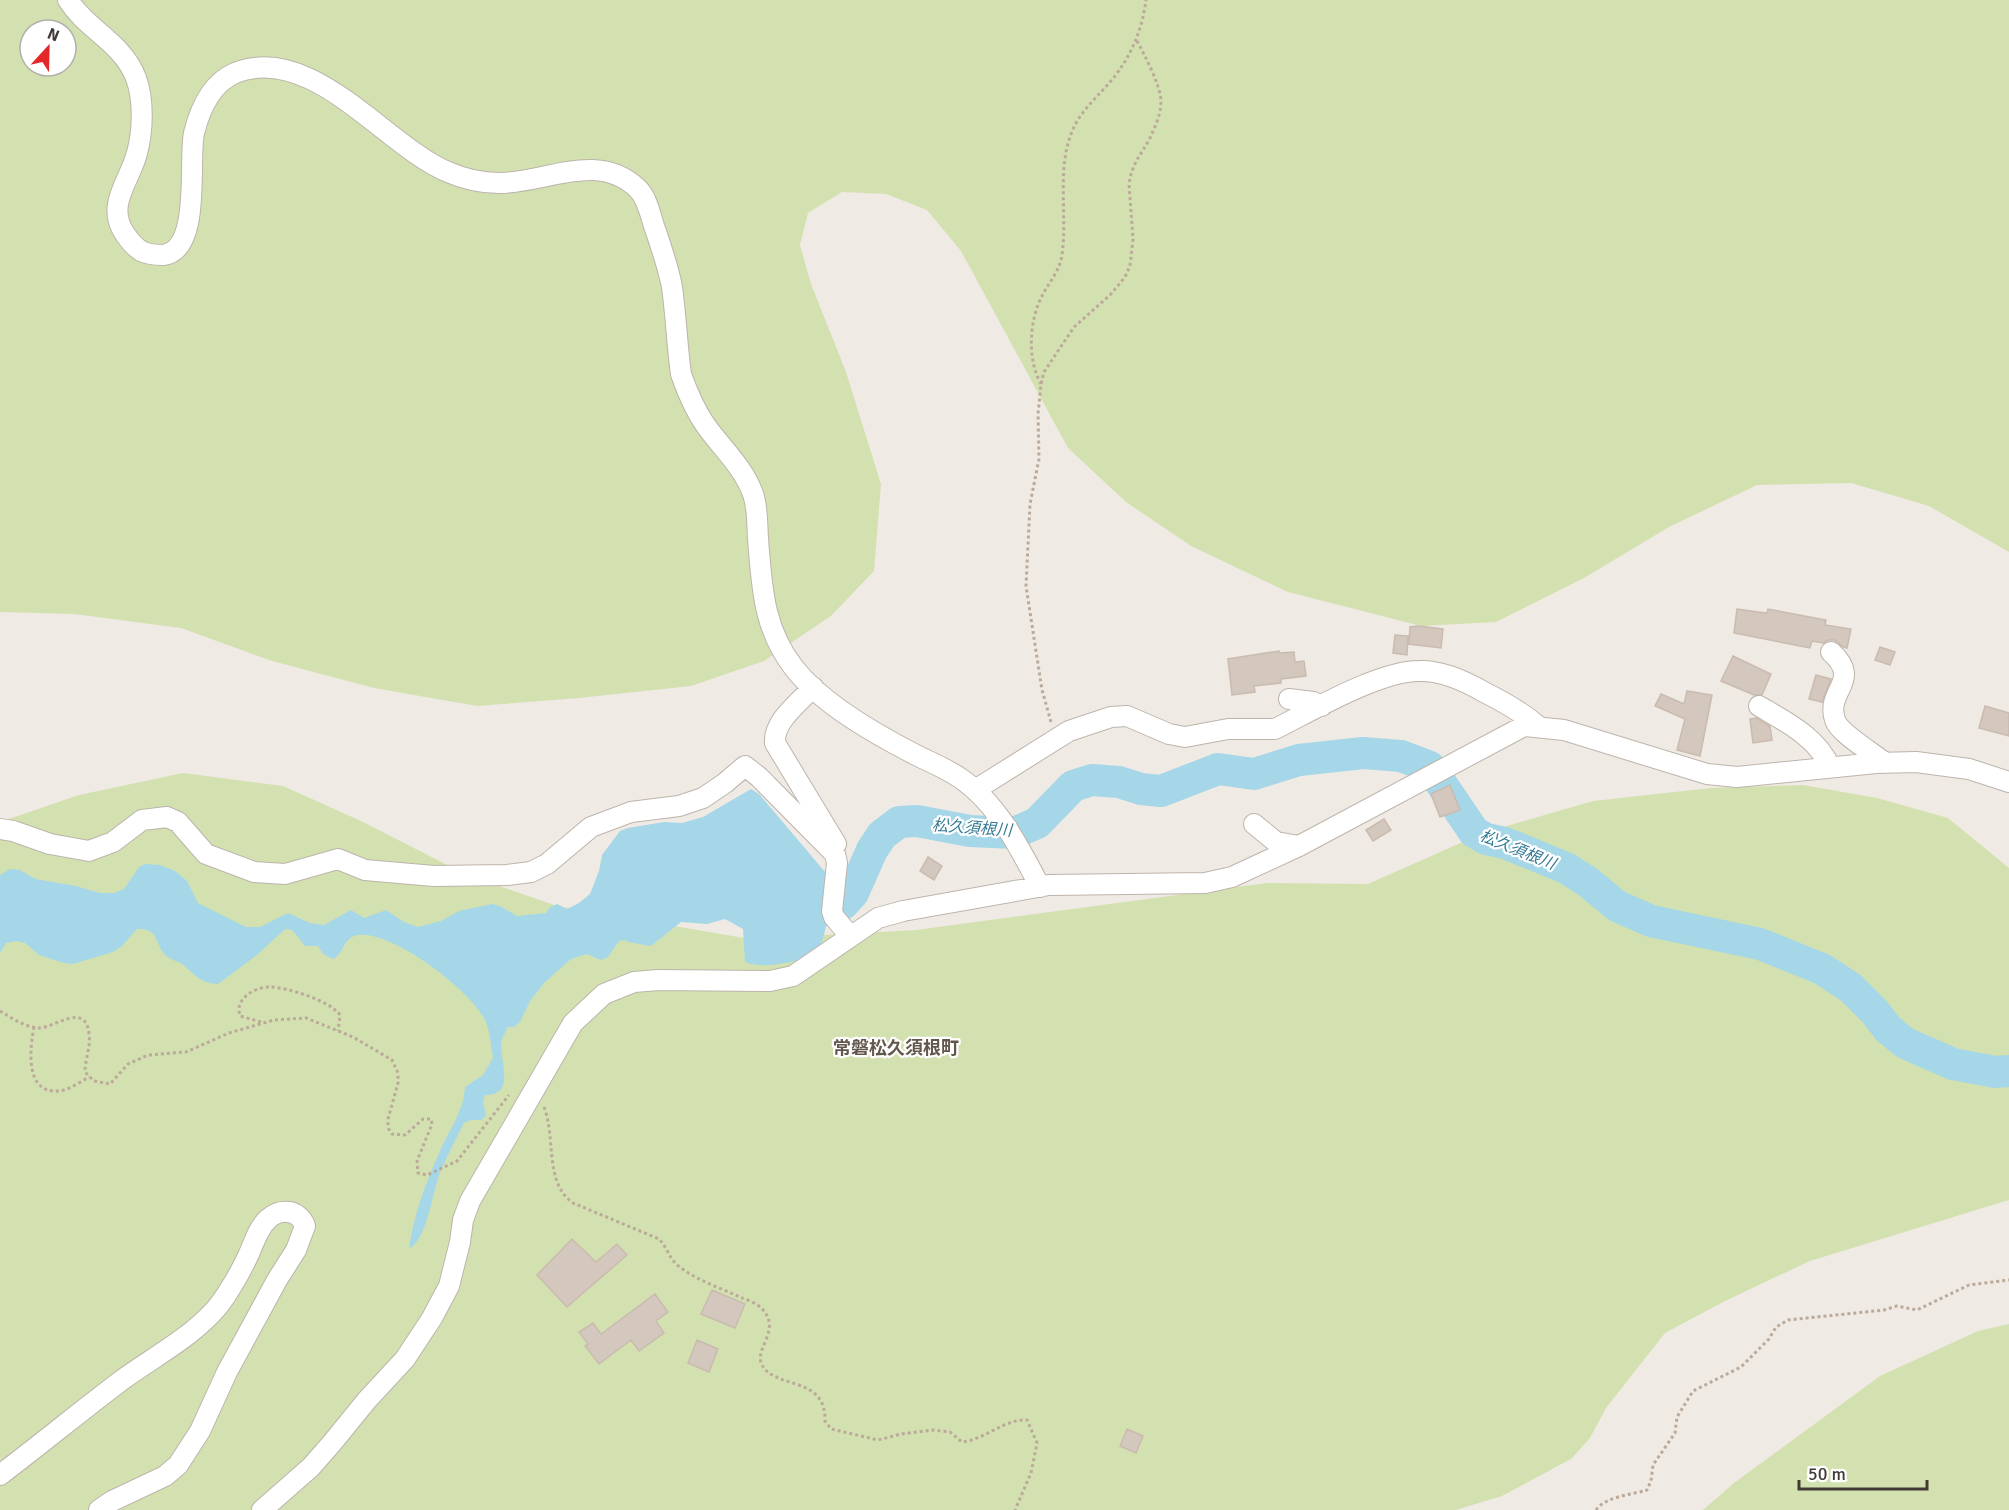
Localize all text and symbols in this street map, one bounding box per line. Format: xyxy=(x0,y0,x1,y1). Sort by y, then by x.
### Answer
north arrow xyxy=(18,18,78,78)
text: N xyxy=(44,24,62,46)
water label: 松久須根川 xyxy=(931,815,1015,841)
water label: 松久須根川 xyxy=(1477,826,1560,875)
district label: 常磐松久須根町 xyxy=(833,1037,959,1059)
scale bar xyxy=(1799,1453,1926,1491)
text: 50 m xyxy=(1808,1463,1846,1485)

